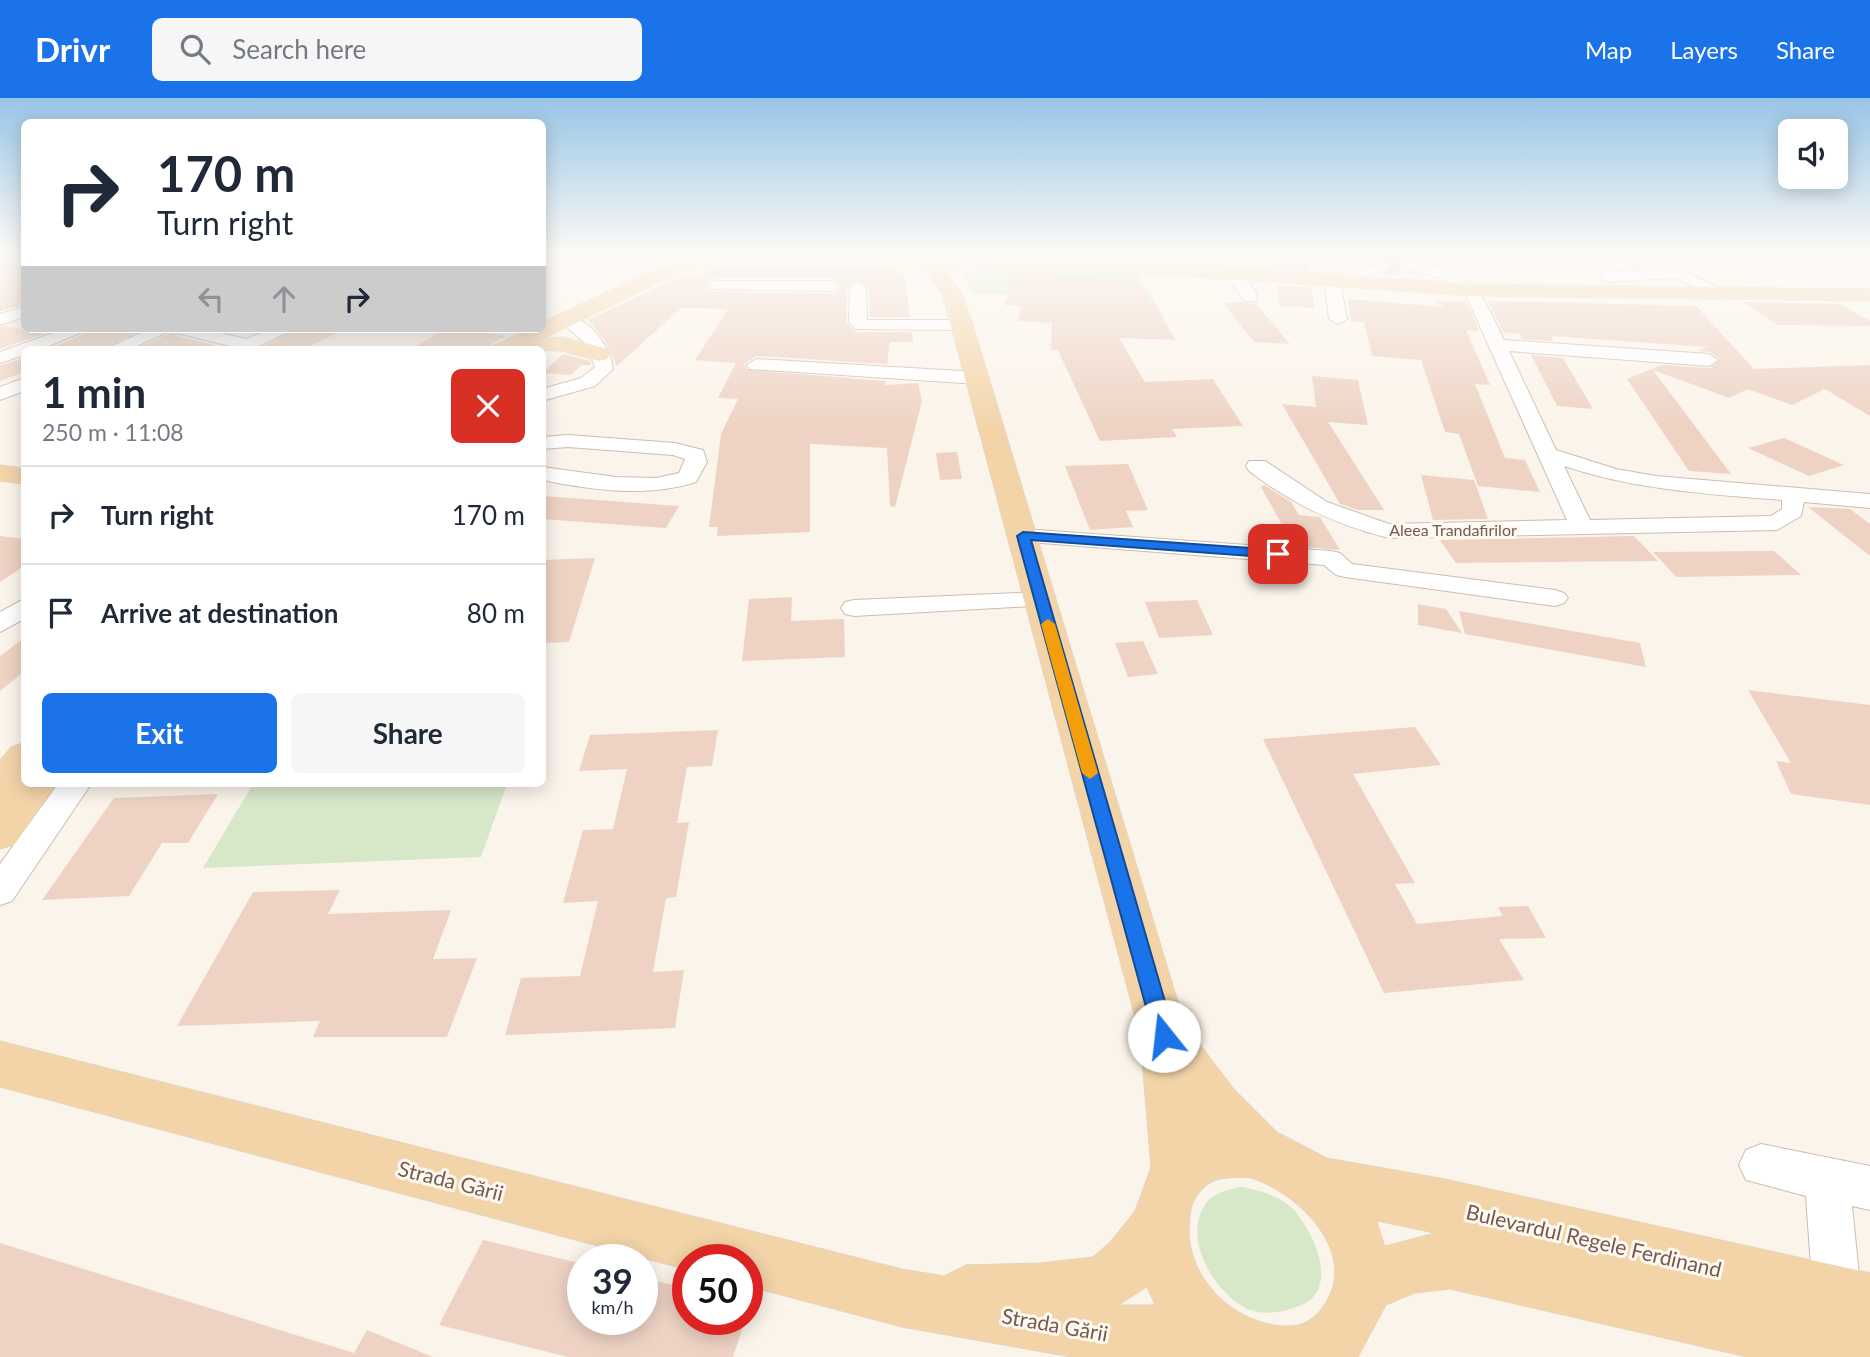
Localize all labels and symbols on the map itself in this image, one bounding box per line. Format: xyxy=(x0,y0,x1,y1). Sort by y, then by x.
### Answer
street label: Aleea Trandafirilor xyxy=(1389,520,1517,539)
pin xyxy=(1248,524,1308,584)
position arrow xyxy=(1127,999,1201,1073)
street label: Strada Gării xyxy=(396,1155,506,1205)
street label: Bulevardul Regele Ferdinand xyxy=(1464,1198,1724,1282)
speed limit sign: 50 xyxy=(672,1244,763,1335)
street label: Strada Gării xyxy=(1000,1302,1110,1346)

